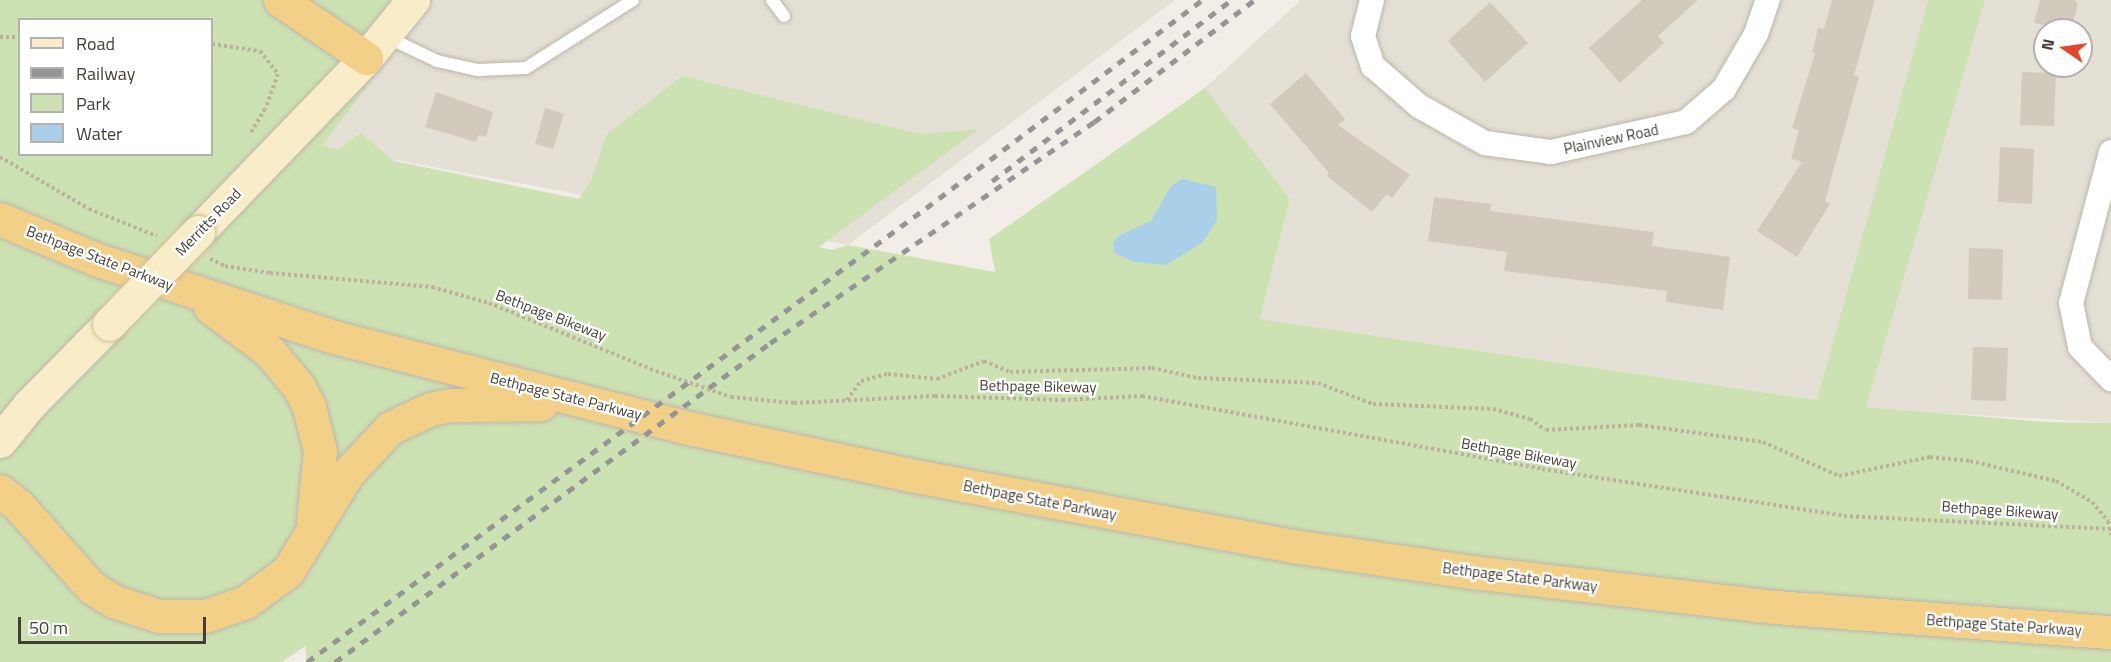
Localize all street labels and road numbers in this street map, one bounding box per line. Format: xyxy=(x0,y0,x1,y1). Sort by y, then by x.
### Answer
street label: Plainview Road xyxy=(1562,120,1660,158)
street label: Merritts Road xyxy=(171,184,245,260)
street label: Bethpage State Parkway xyxy=(24,222,176,294)
street label: Bethpage Bikeway xyxy=(493,286,609,344)
street label: Bethpage State Parkway xyxy=(488,368,644,424)
street label: Bethpage Bikeway xyxy=(979,376,1097,396)
street label: Bethpage Bikeway xyxy=(1460,434,1578,472)
street label: Bethpage State Parkway xyxy=(962,476,1118,524)
street label: Bethpage Bikeway xyxy=(1941,497,2059,523)
street label: Bethpage State Parkway xyxy=(1442,559,1598,595)
street label: Bethpage State Parkway xyxy=(1926,611,2082,639)

